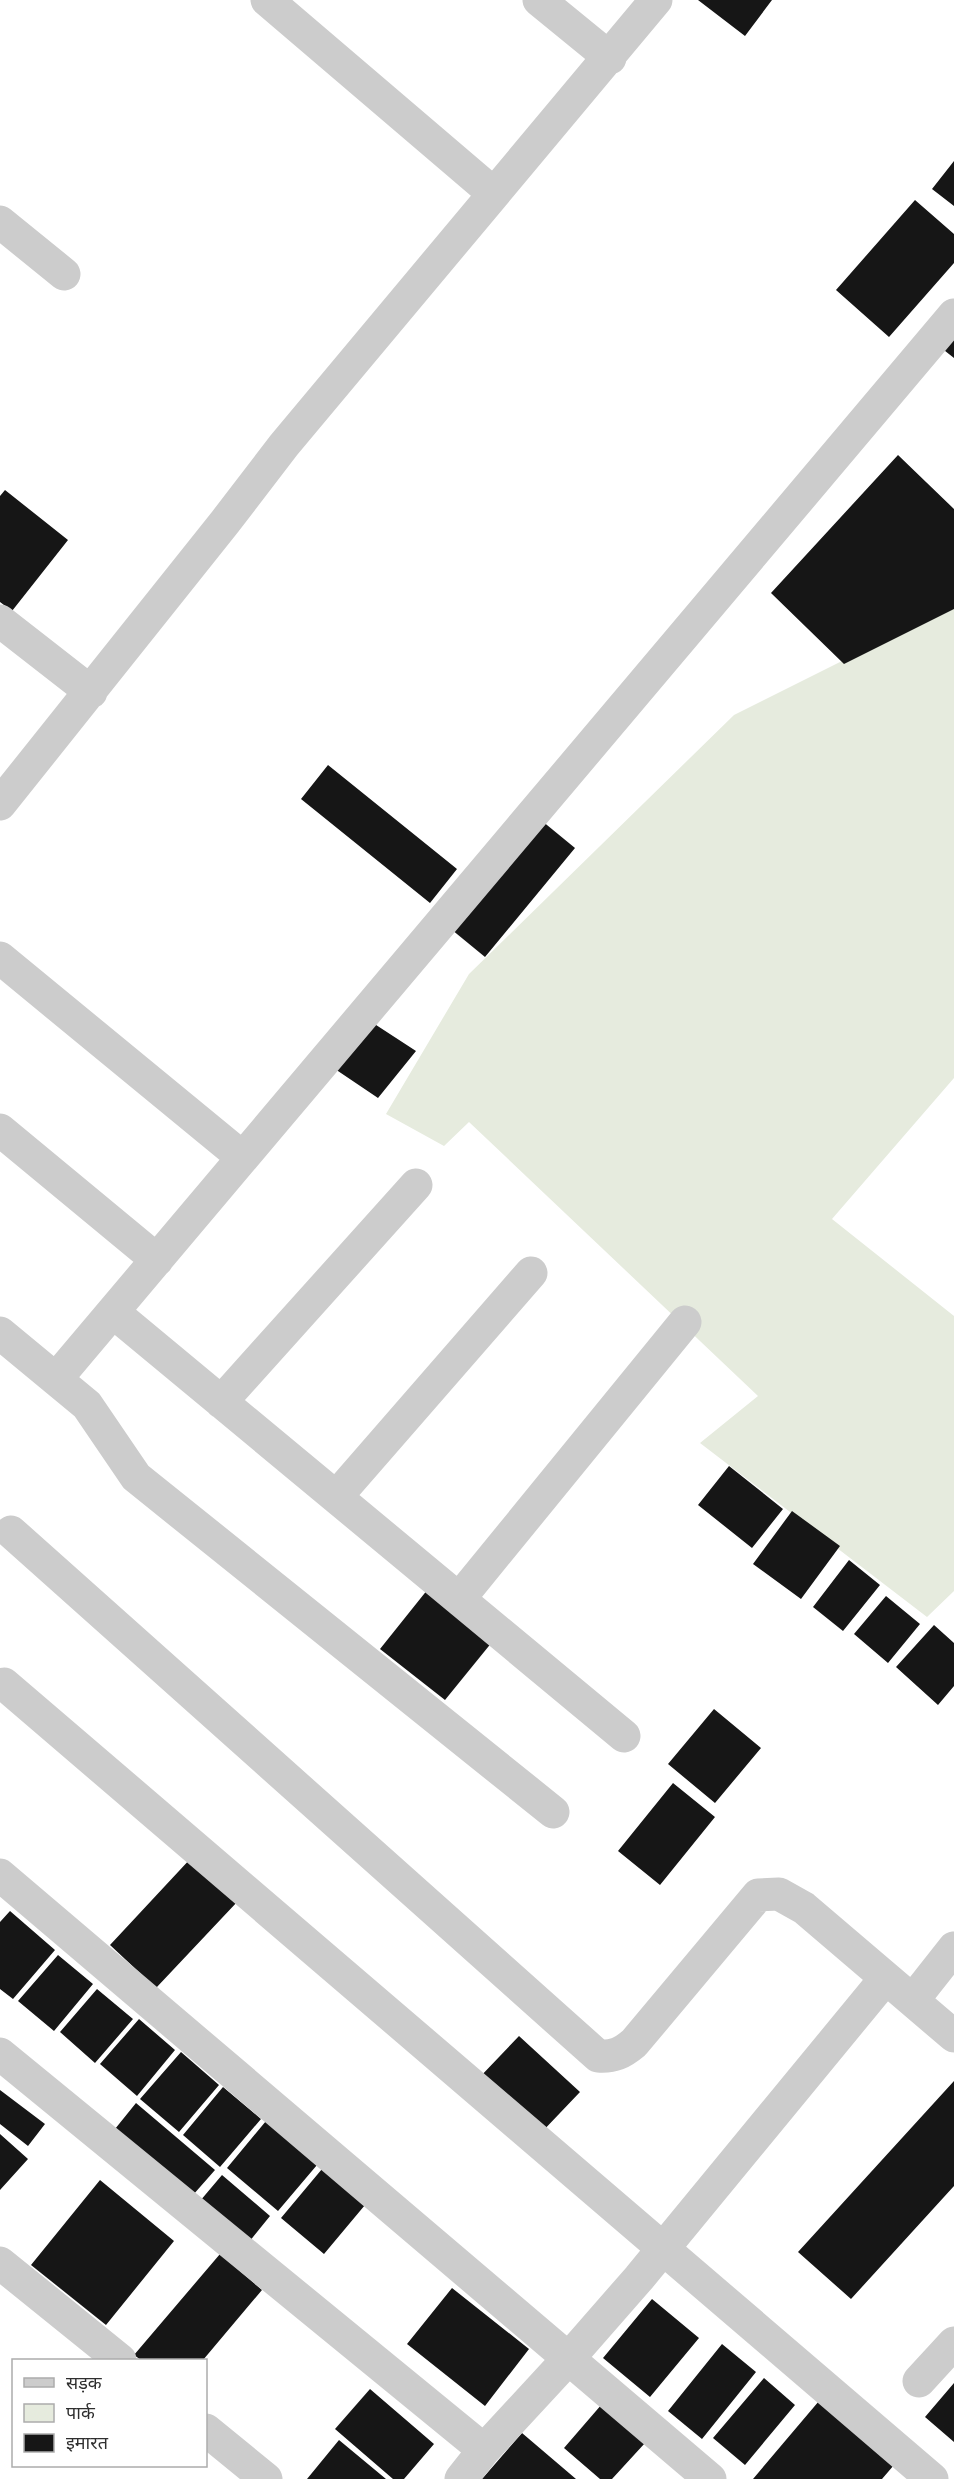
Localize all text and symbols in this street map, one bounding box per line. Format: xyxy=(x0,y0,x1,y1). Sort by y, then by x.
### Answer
legend xyxy=(12,2359,207,2467)
text: सड़क xyxy=(66,2369,103,2396)
text: पार्क xyxy=(66,2399,96,2426)
text: इमारत xyxy=(66,2429,109,2456)

